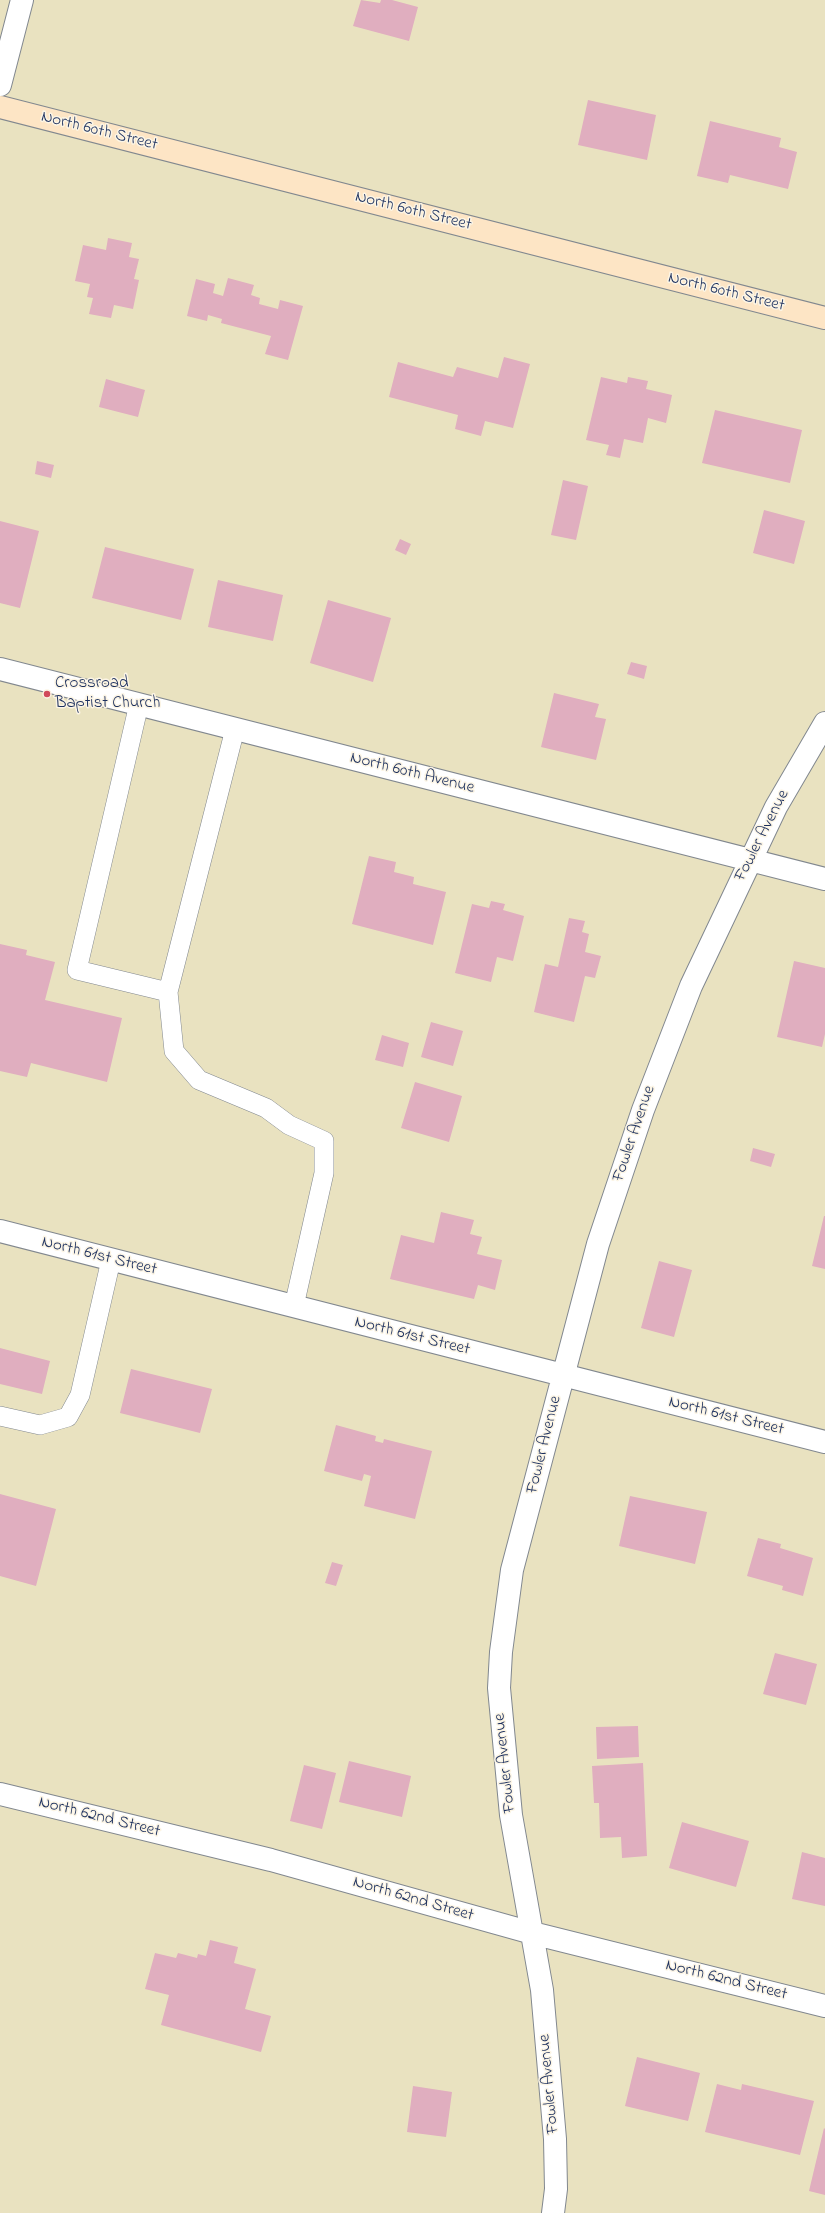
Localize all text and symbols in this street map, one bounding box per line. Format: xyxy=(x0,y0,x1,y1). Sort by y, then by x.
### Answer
street label: North 60th Street xyxy=(39,108,159,156)
street label: North 60th Street xyxy=(353,188,473,236)
street label: North 60th Street xyxy=(666,269,786,317)
place label: Crossroad Baptist Church xyxy=(55,674,160,714)
marker: Crossroad Baptist Church xyxy=(42,689,52,699)
street label: North 60th Avenue xyxy=(348,749,476,799)
street label: Fowler Avenue xyxy=(731,787,795,885)
street label: Fowler Avenue xyxy=(609,1083,661,1185)
street label: North 61st Street xyxy=(39,1233,159,1281)
street label: North 61st Street xyxy=(352,1313,472,1361)
street label: North 61st Street xyxy=(666,1393,786,1441)
street label: Fowler Avenue xyxy=(523,1394,567,1496)
street label: Fowler Avenue xyxy=(491,1712,521,1814)
street label: North 62nd Street xyxy=(36,1793,162,1843)
street label: North 62nd Street xyxy=(350,1873,476,1927)
street label: North 62nd Street xyxy=(663,1956,789,2006)
street label: Fowler Avenue xyxy=(535,2033,565,2135)

